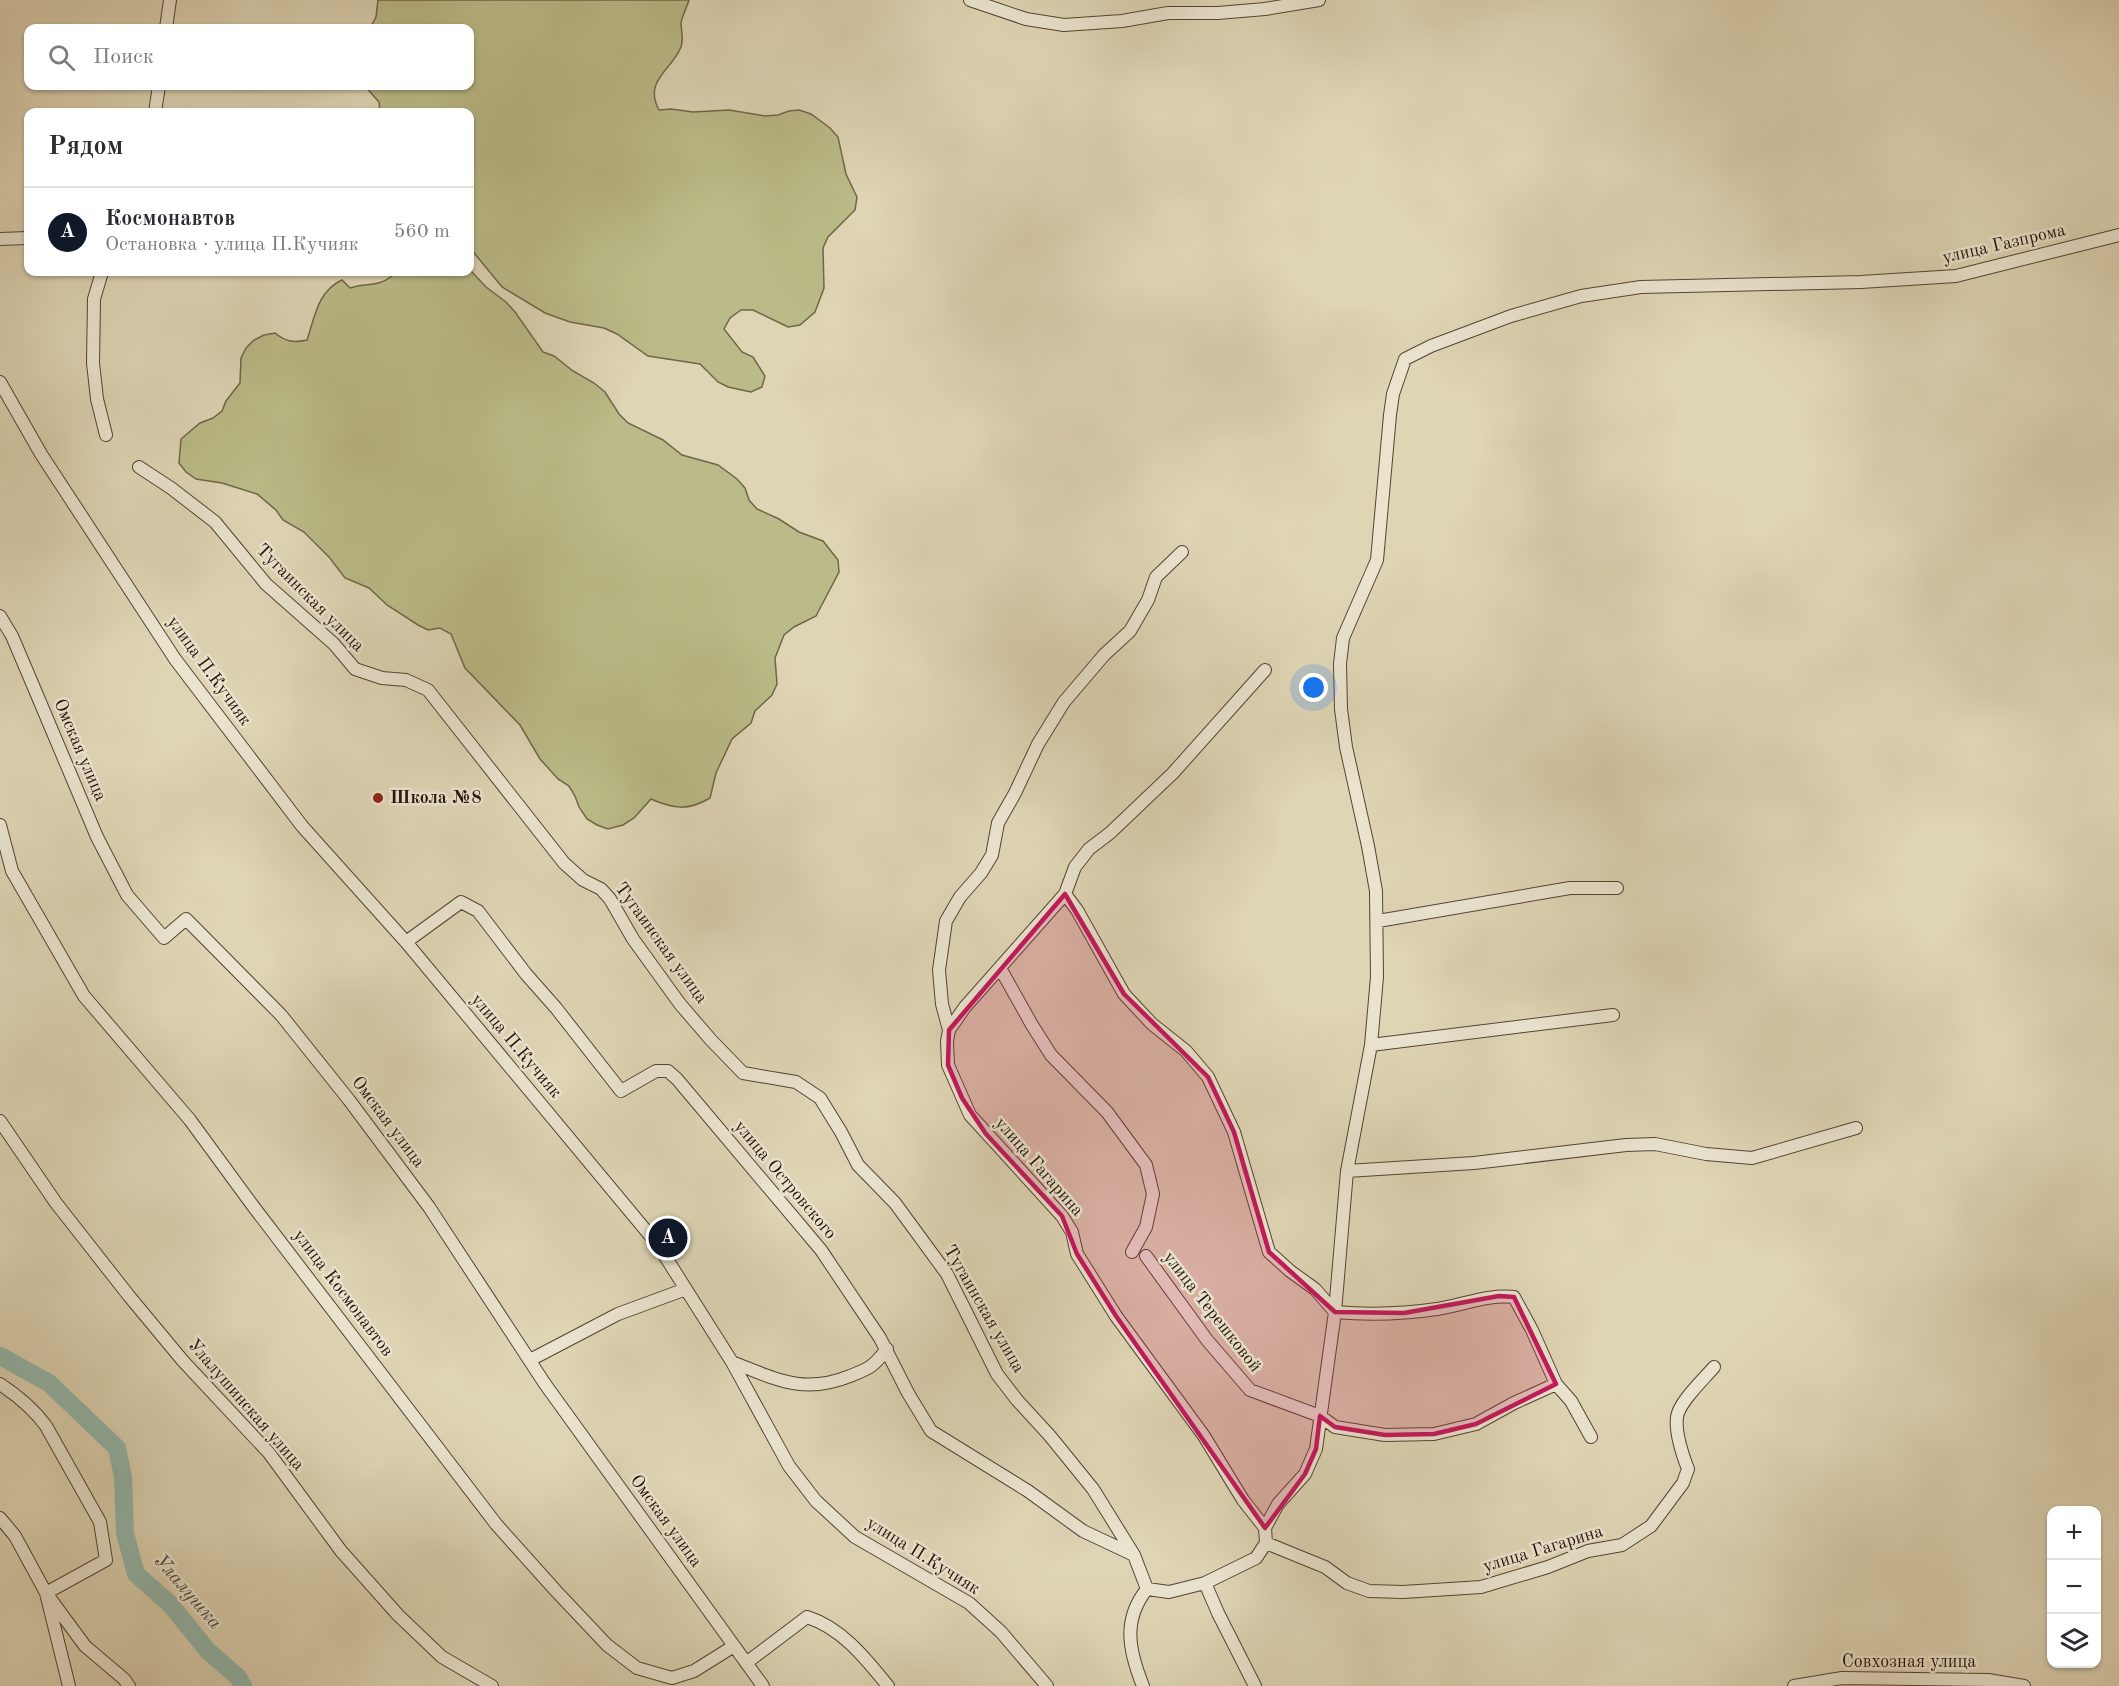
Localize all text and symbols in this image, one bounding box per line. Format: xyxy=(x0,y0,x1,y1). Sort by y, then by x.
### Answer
search box xyxy=(24,24,474,90)
icon: search xyxy=(45,41,78,74)
text: Поиск xyxy=(93,46,154,68)
text: Рядом xyxy=(48,134,123,160)
text: Космонавтов xyxy=(105,208,235,230)
street label: улица Газпрома xyxy=(1941,221,2067,267)
text: A xyxy=(60,222,75,242)
text: 560 m xyxy=(394,222,450,242)
text: Остановка · улица П.Кучияк xyxy=(105,235,359,255)
street label: Тугаинская улица xyxy=(253,541,367,655)
street label: улица П.Кучияк xyxy=(164,613,254,729)
your location xyxy=(1299,673,1328,702)
street label: Омская улица xyxy=(50,696,110,804)
place label: Школа №8 xyxy=(390,789,482,807)
marker: Школа №8 xyxy=(371,791,385,805)
street label: Тугаинская улица xyxy=(611,879,711,1007)
street label: улица П.Кучияк xyxy=(467,990,565,1102)
street label: Омская улица xyxy=(348,1073,428,1171)
street label: улица Гагарина xyxy=(991,1114,1087,1220)
street label: улица Островского xyxy=(730,1117,840,1243)
pin: A xyxy=(648,1216,688,1260)
street label: улица Космонавтов xyxy=(290,1226,396,1360)
street label: Тугаинская улица xyxy=(940,1242,1028,1376)
street label: улица Терешковой xyxy=(1159,1248,1265,1376)
street label: Улалушинская улица xyxy=(184,1336,308,1474)
street label: Омская улица xyxy=(627,1472,705,1571)
map controls xyxy=(2047,1506,2101,1668)
button: + xyxy=(2047,1506,2101,1560)
street label: улица П.Кучияк xyxy=(863,1514,983,1598)
street label: улица Гагарина xyxy=(1481,1522,1605,1576)
water label: Улалушка xyxy=(149,1550,225,1634)
button: − xyxy=(2047,1560,2101,1614)
button: layers xyxy=(2047,1614,2101,1668)
street label: Совхозная улица xyxy=(1842,1653,1976,1671)

